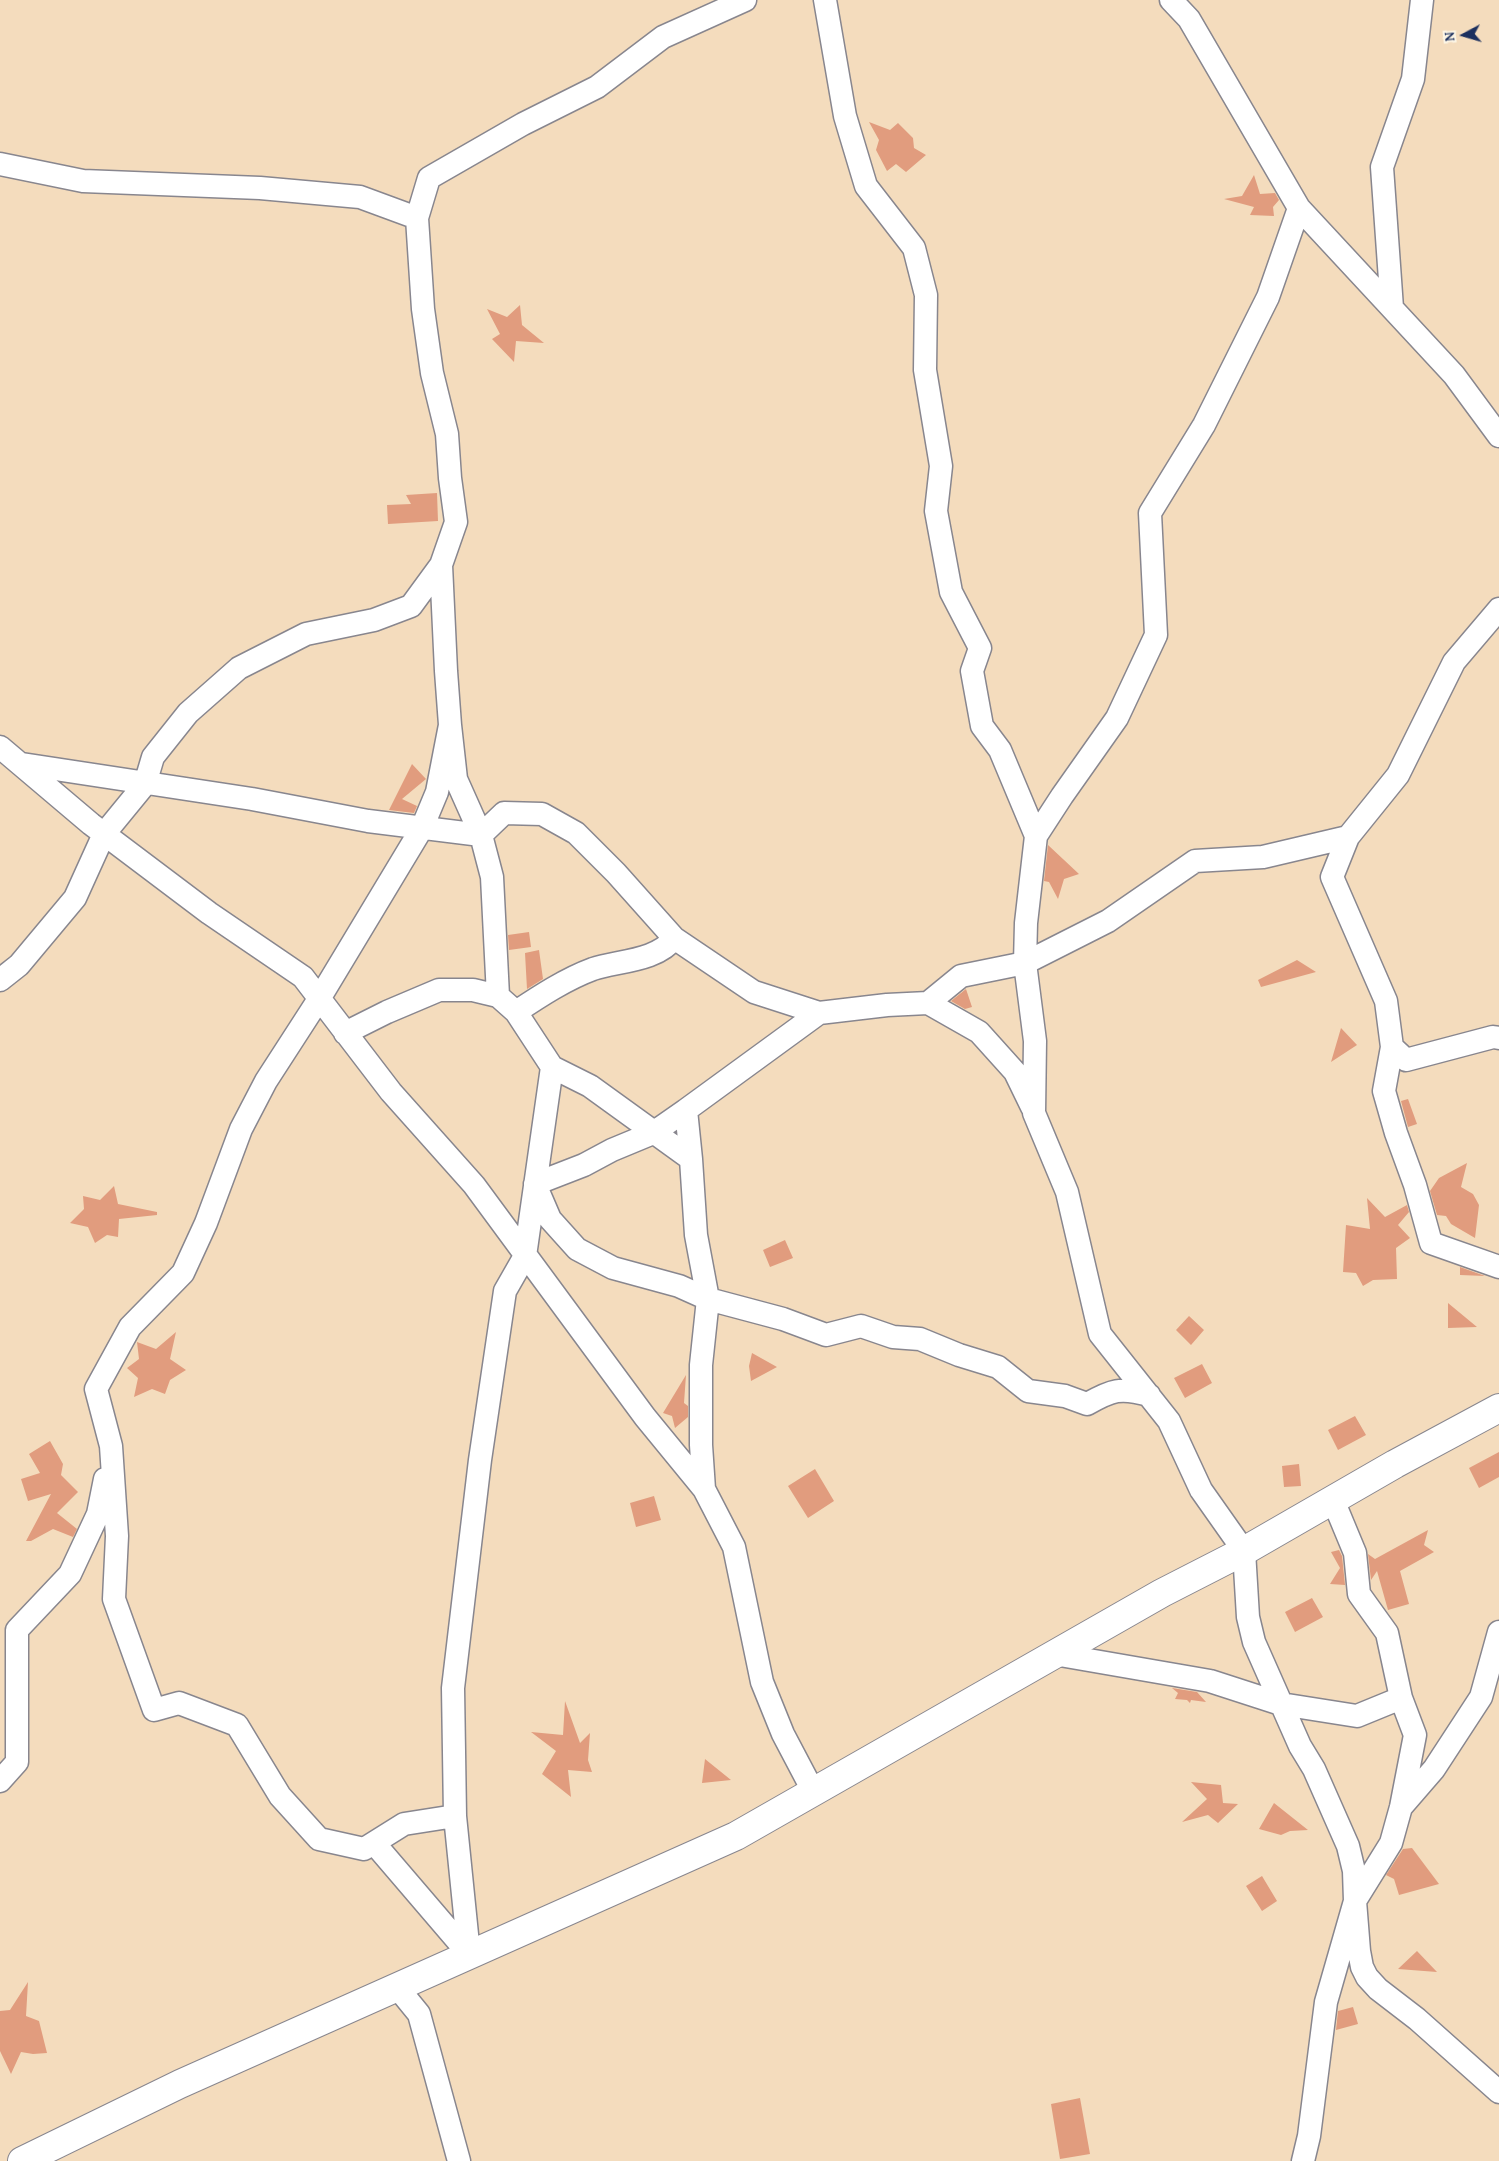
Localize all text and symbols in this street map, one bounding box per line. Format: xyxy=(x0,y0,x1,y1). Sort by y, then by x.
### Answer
north arrow xyxy=(1439,10,1489,60)
text: N xyxy=(1439,31,1460,42)

